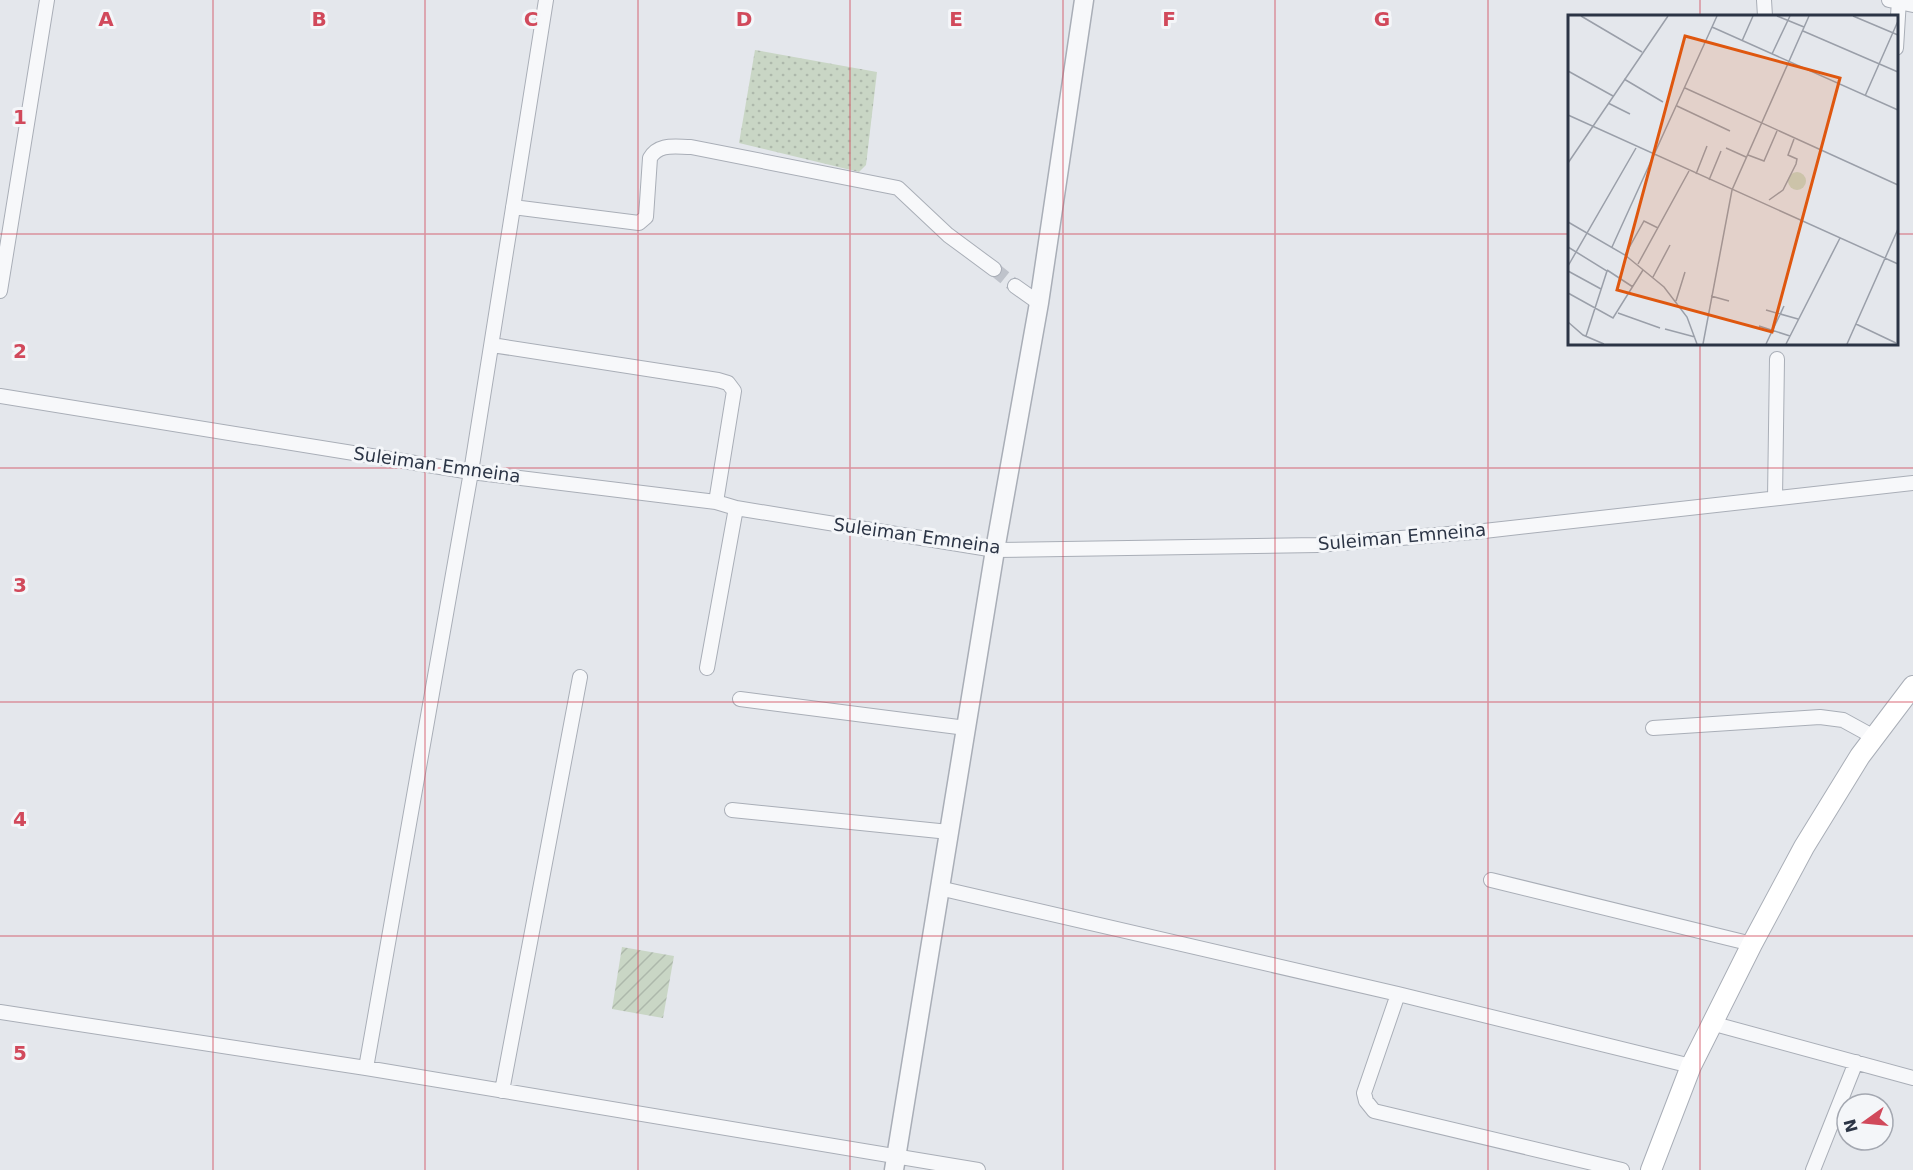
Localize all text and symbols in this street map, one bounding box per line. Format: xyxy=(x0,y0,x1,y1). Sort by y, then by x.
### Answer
text: A xyxy=(98,7,114,31)
text: B xyxy=(311,7,327,31)
text: C xyxy=(524,7,538,31)
text: D xyxy=(736,7,752,31)
text: E xyxy=(949,7,963,31)
text: F xyxy=(1162,7,1176,31)
text: G xyxy=(1374,7,1390,31)
inset map xyxy=(1568,15,1898,345)
text: 1 xyxy=(13,105,27,129)
text: 2 xyxy=(13,339,27,363)
street label: Suleiman Emneina xyxy=(352,442,522,487)
street label: Suleiman Emneina xyxy=(832,513,1002,558)
street label: Suleiman Emneina xyxy=(1317,519,1487,554)
text: 3 xyxy=(13,573,27,597)
text: 4 xyxy=(13,807,27,831)
text: 5 xyxy=(13,1041,27,1065)
north arrow xyxy=(1835,1092,1895,1152)
text: N xyxy=(1840,1117,1862,1135)

